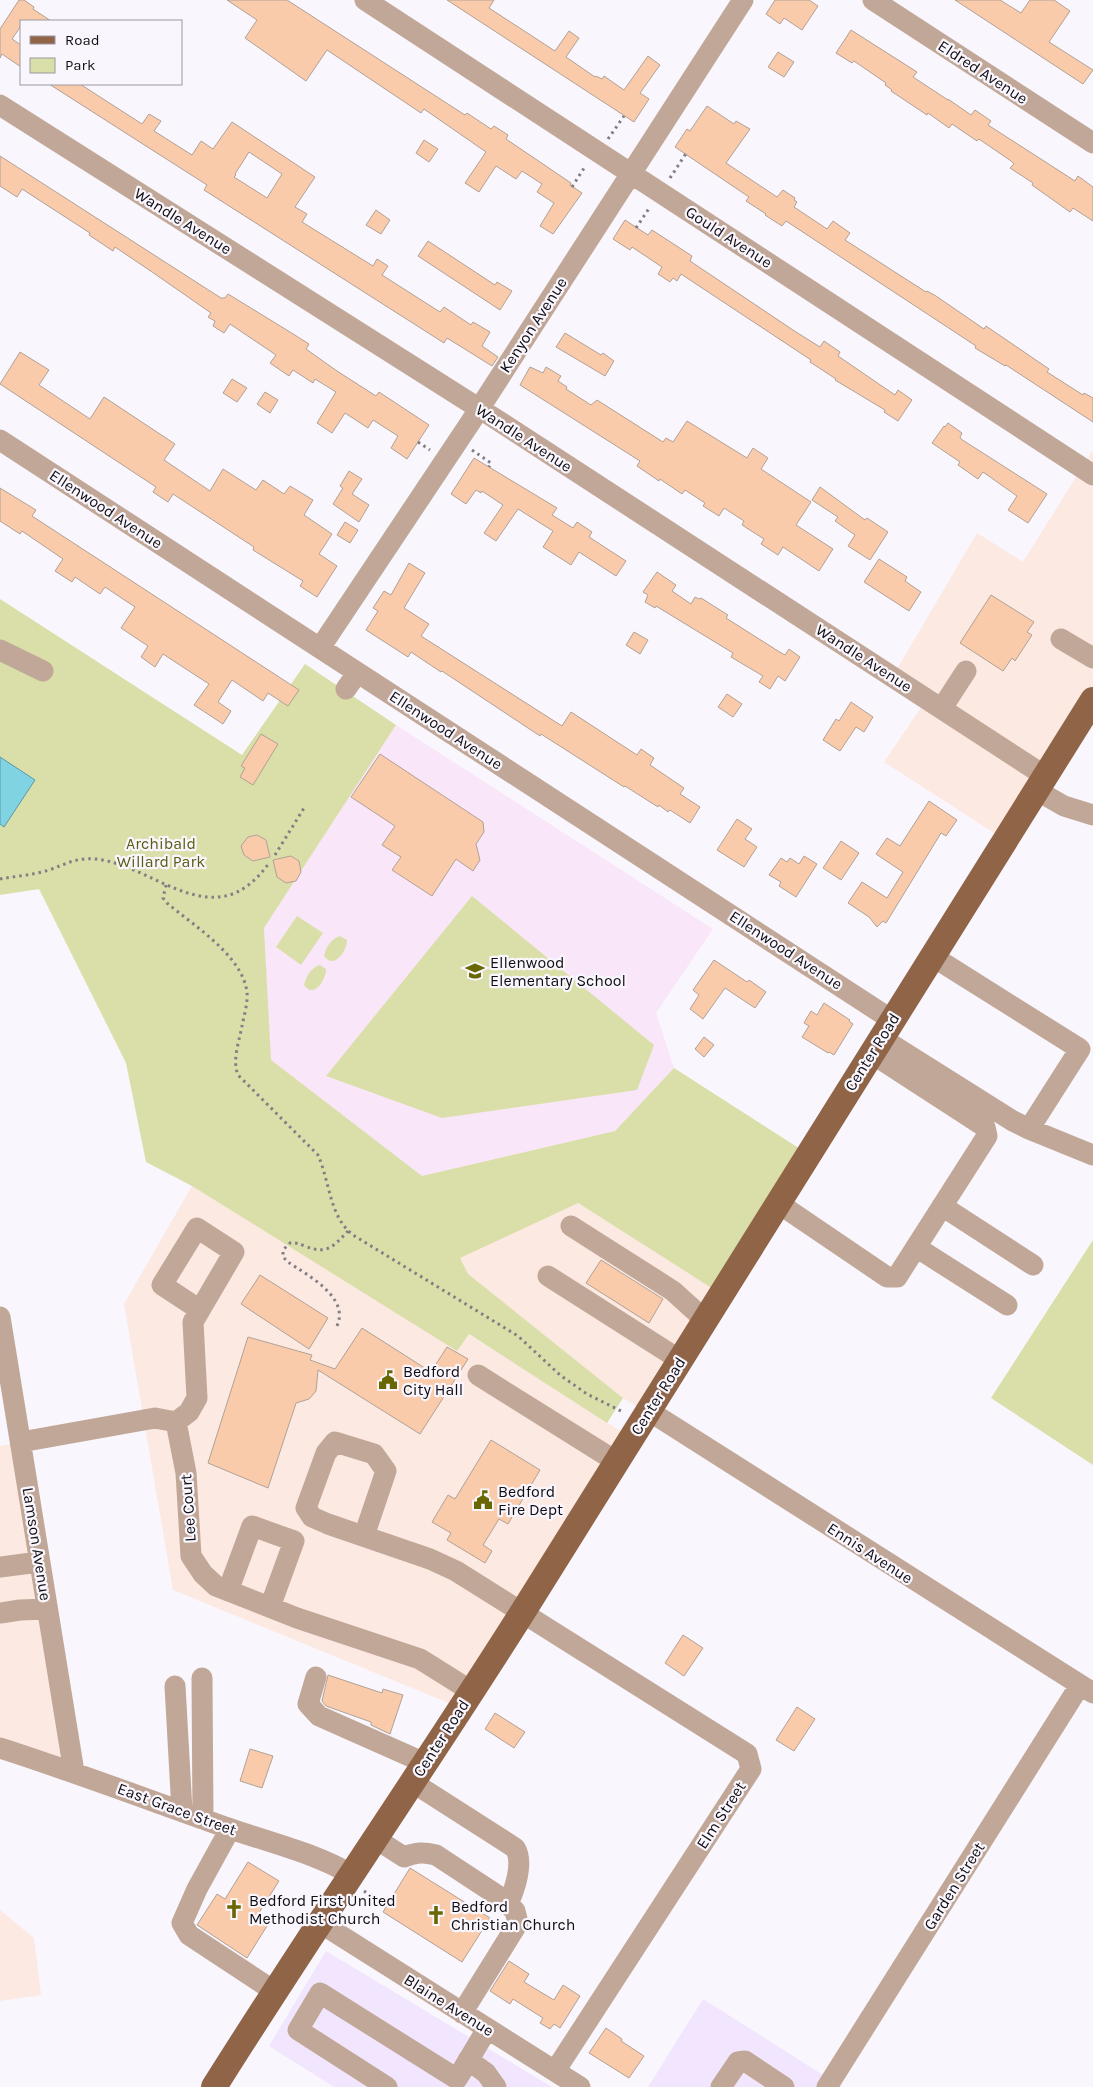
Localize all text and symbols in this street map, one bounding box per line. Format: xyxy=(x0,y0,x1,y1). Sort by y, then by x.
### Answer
legend xyxy=(20,20,182,85)
text: Road xyxy=(65,31,100,49)
street label: Eldred Avenue xyxy=(935,36,1031,108)
text: Park xyxy=(65,56,95,74)
street label: Wandle Avenue xyxy=(131,184,235,258)
street label: Gould Avenue xyxy=(682,202,776,272)
street label: Kenyon Avenue xyxy=(495,274,571,376)
street label: Wandle Avenue xyxy=(472,400,576,476)
street label: Ellenwood Avenue xyxy=(46,465,166,553)
street label: Wandle Avenue xyxy=(812,620,916,696)
street label: Ellenwood Avenue xyxy=(386,686,506,774)
park label: Archibald Willard Park xyxy=(117,834,205,871)
street label: Ellenwood Avenue xyxy=(726,906,846,994)
place label: Ellenwood Elementary School xyxy=(490,953,626,990)
school or university icon: Ellenwood Elementary School xyxy=(464,960,486,982)
street label: Center Road xyxy=(841,1010,903,1094)
street label: Center Road xyxy=(627,1354,689,1438)
place label: Bedford City Hall xyxy=(403,1362,463,1399)
public building icon: Bedford City Hall xyxy=(377,1369,399,1391)
street label: Lee Court xyxy=(176,1474,200,1542)
place label: Bedford Fire Dept xyxy=(498,1482,563,1519)
street label: Lamson Avenue xyxy=(19,1486,55,1602)
public building icon: Bedford Fire Dept xyxy=(472,1489,494,1511)
street label: Ennis Avenue xyxy=(824,1518,916,1588)
street label: Center Road xyxy=(409,1696,473,1780)
street label: Elm Street xyxy=(692,1778,750,1852)
street label: East Grace Street xyxy=(115,1779,239,1839)
street label: Garden Street xyxy=(919,1839,989,1933)
place label: Bedford First United Methodist Church xyxy=(249,1891,396,1928)
place label: Bedford Christian Church xyxy=(451,1897,575,1934)
church icon: Bedford First United Methodist Church xyxy=(223,1898,245,1920)
church icon: Bedford Christian Church xyxy=(425,1904,447,1926)
street label: Blaine Avenue xyxy=(401,1970,497,2040)

